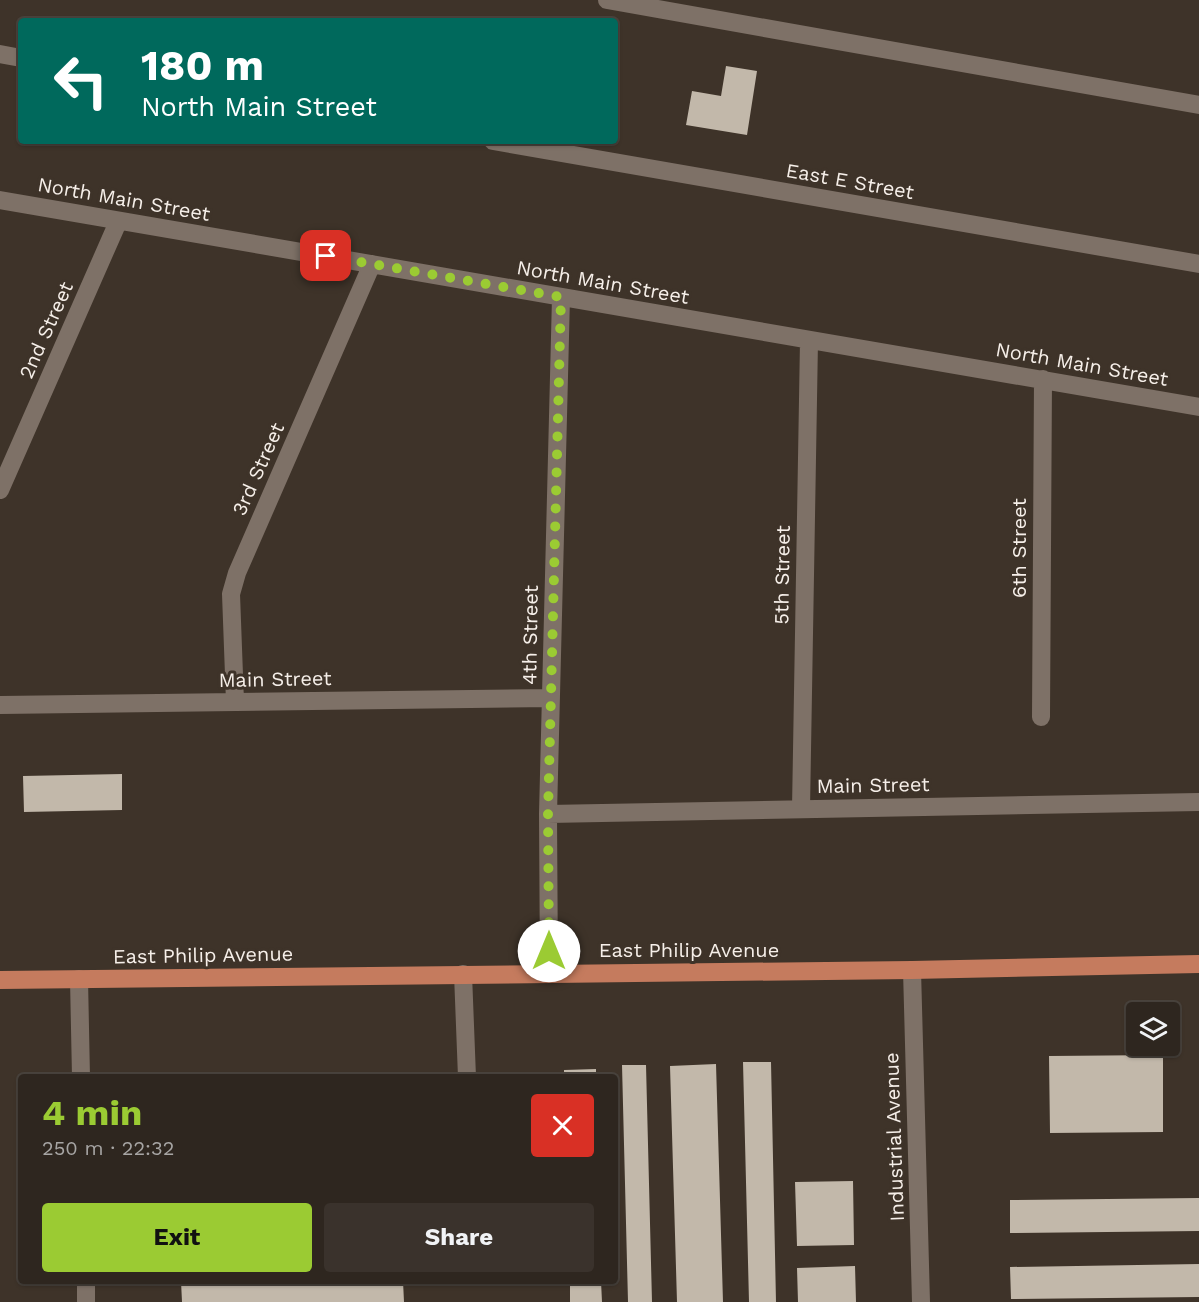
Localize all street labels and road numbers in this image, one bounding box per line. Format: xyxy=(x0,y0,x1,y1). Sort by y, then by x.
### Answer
street label: East E Street xyxy=(784,158,917,204)
street label: North Main Street xyxy=(36,172,213,226)
street label: North Main Street xyxy=(515,255,692,309)
street label: 2nd Street xyxy=(14,277,78,382)
street label: North Main Street xyxy=(994,337,1171,391)
street label: 3rd Street xyxy=(227,418,289,519)
street label: 6th Street xyxy=(1007,497,1031,598)
street label: 5th Street xyxy=(769,524,795,625)
street label: 4th Street xyxy=(517,584,543,685)
street label: Main Street xyxy=(218,666,332,692)
street label: Main Street xyxy=(816,772,930,798)
street label: East Philip Avenue xyxy=(599,938,779,962)
street label: East Philip Avenue xyxy=(113,941,293,969)
street label: Industrial Avenue xyxy=(879,1052,909,1222)

